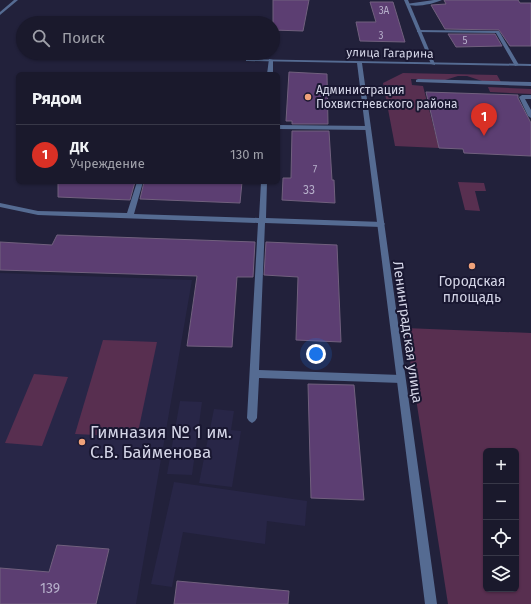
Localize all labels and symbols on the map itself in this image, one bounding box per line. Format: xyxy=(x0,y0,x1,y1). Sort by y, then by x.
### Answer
house number: 3А xyxy=(379,5,390,17)
house number: 3 xyxy=(379,30,384,42)
house number: 5 xyxy=(462,35,468,47)
street label: улица Гагарина xyxy=(346,45,434,61)
place label: Администрация Похвистневского района xyxy=(316,83,458,111)
marker: Администрация Похвистневского района xyxy=(303,92,313,102)
pin: 1 xyxy=(471,103,497,136)
house number: 7 xyxy=(313,164,318,176)
house number: 33 xyxy=(303,183,315,197)
street label: Ленинградская улица xyxy=(389,260,426,404)
marker: Городская площадь xyxy=(467,261,477,271)
place label: Городская площадь xyxy=(438,273,506,306)
your location xyxy=(306,344,326,364)
place label: Гимназия № 1 им. С.В. Байменова xyxy=(90,422,232,463)
marker: Гимназия № 1 им. С.В. Байменова xyxy=(77,437,87,447)
house number: 139 xyxy=(40,580,60,597)

